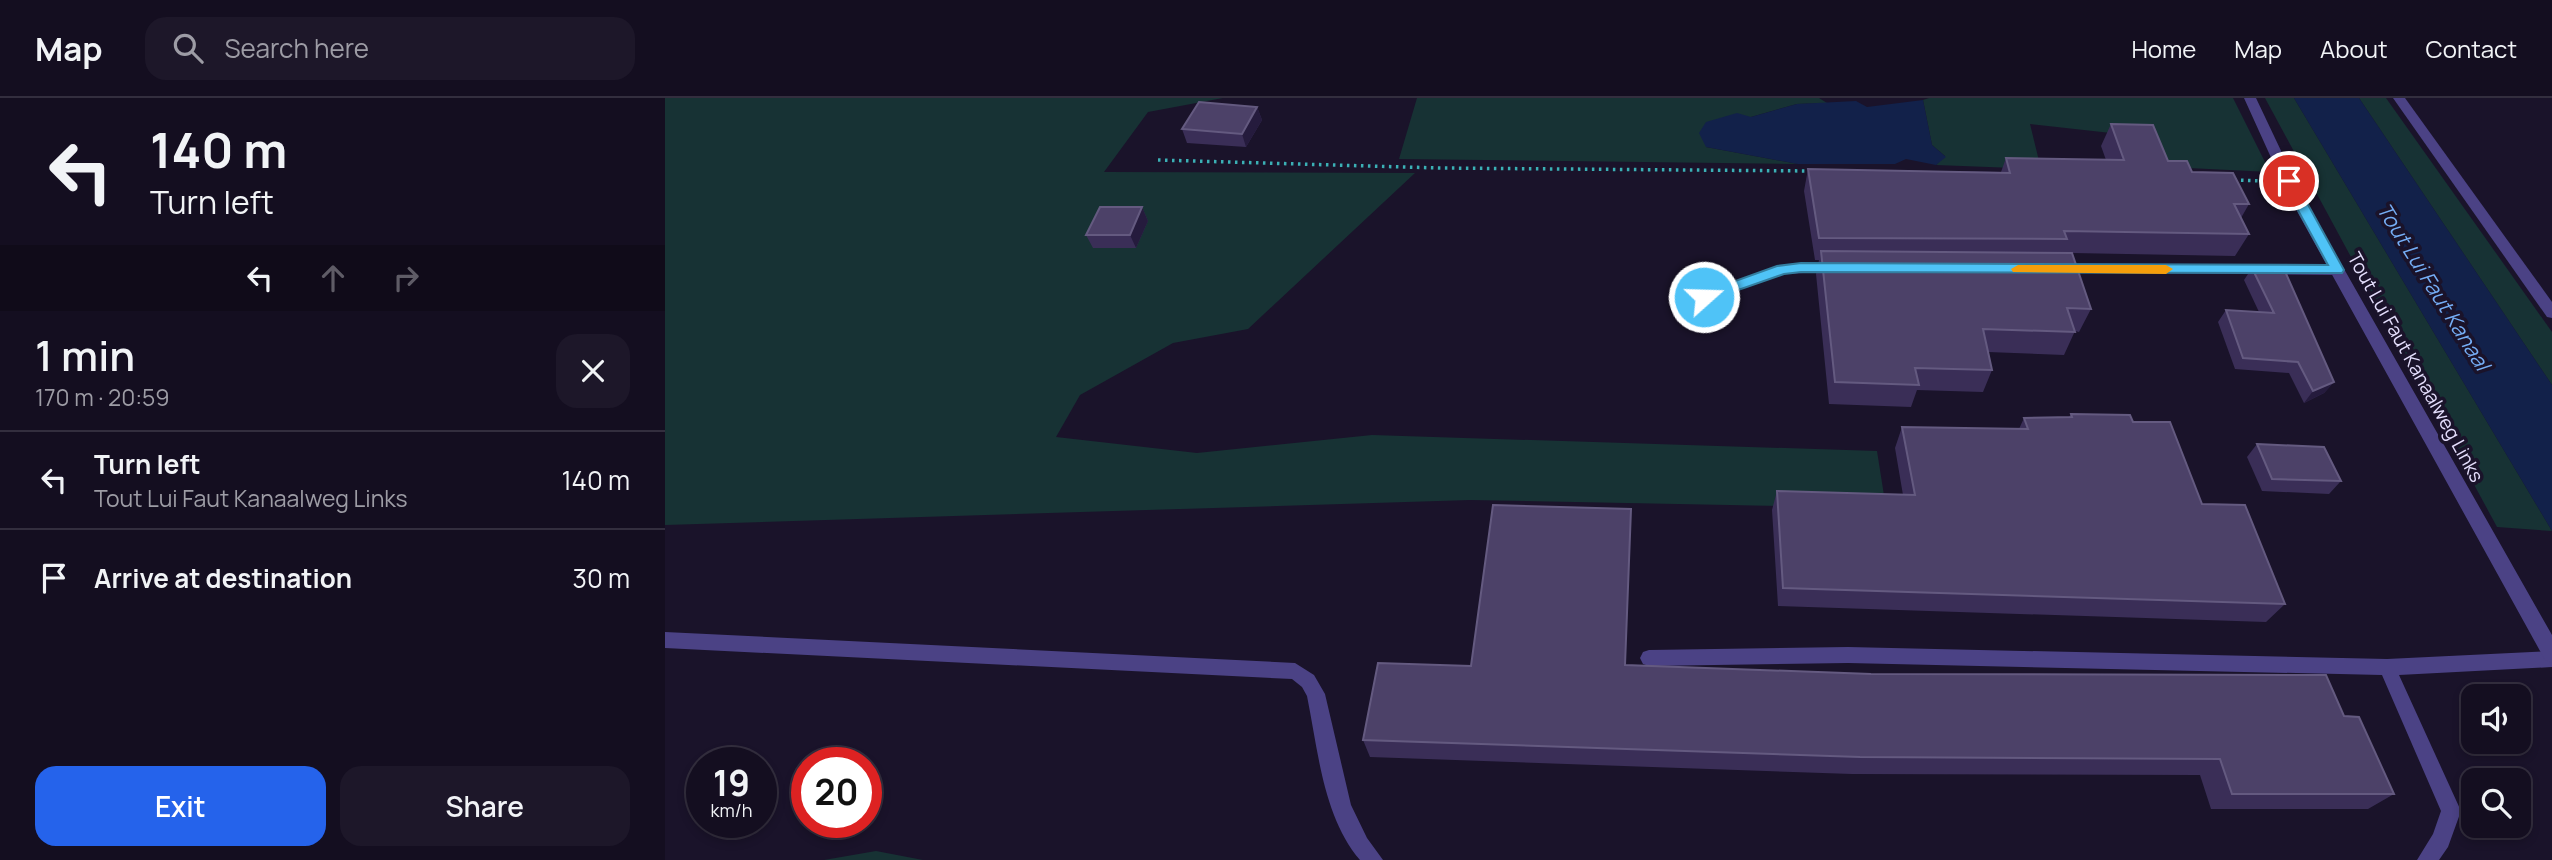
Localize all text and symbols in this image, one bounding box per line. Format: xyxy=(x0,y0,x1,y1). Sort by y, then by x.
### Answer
search box xyxy=(145,17,635,80)
text: Map xyxy=(35,26,103,71)
icon: search xyxy=(169,29,207,67)
text: Search here xyxy=(225,30,369,66)
text: Home xyxy=(2131,32,2196,65)
text: Map xyxy=(2234,32,2282,65)
text: About xyxy=(2320,32,2388,65)
text: Contact xyxy=(2426,32,2517,65)
text: 140 m xyxy=(150,116,287,183)
icon: left xyxy=(35,126,126,217)
pin xyxy=(2259,151,2319,211)
icon: arrive xyxy=(2270,162,2308,200)
text: Turn left xyxy=(150,180,274,224)
water label: Tout Lui Faut Kanaal xyxy=(2371,197,2498,378)
street label: Tout Lui Faut Kanaalweg Links xyxy=(2342,247,2490,487)
icon: left xyxy=(241,259,279,297)
icon: ahead xyxy=(314,259,352,297)
icon: right xyxy=(387,259,425,297)
position arrow xyxy=(1667,260,1741,334)
text: 1 min xyxy=(35,326,135,384)
button: close xyxy=(556,334,630,408)
text: 170 m · 20:59 xyxy=(35,381,170,413)
text: Turn left xyxy=(94,446,201,482)
icon: left xyxy=(35,461,73,499)
text: 140 m xyxy=(561,462,630,498)
text: Tout Lui Faut Kanaalweg Links xyxy=(94,482,408,514)
icon: arrive xyxy=(35,559,73,597)
text: Arrive at destination xyxy=(94,560,352,596)
text: 30 m xyxy=(573,560,630,596)
map controls xyxy=(2461,684,2531,838)
button: sound xyxy=(2461,684,2531,754)
speed limit sign: 20 xyxy=(791,747,882,838)
text: 19 xyxy=(713,759,750,807)
button: Exit xyxy=(35,766,326,846)
button: Share xyxy=(340,766,630,846)
button: search xyxy=(2461,768,2531,838)
text: km/h xyxy=(711,798,752,822)

